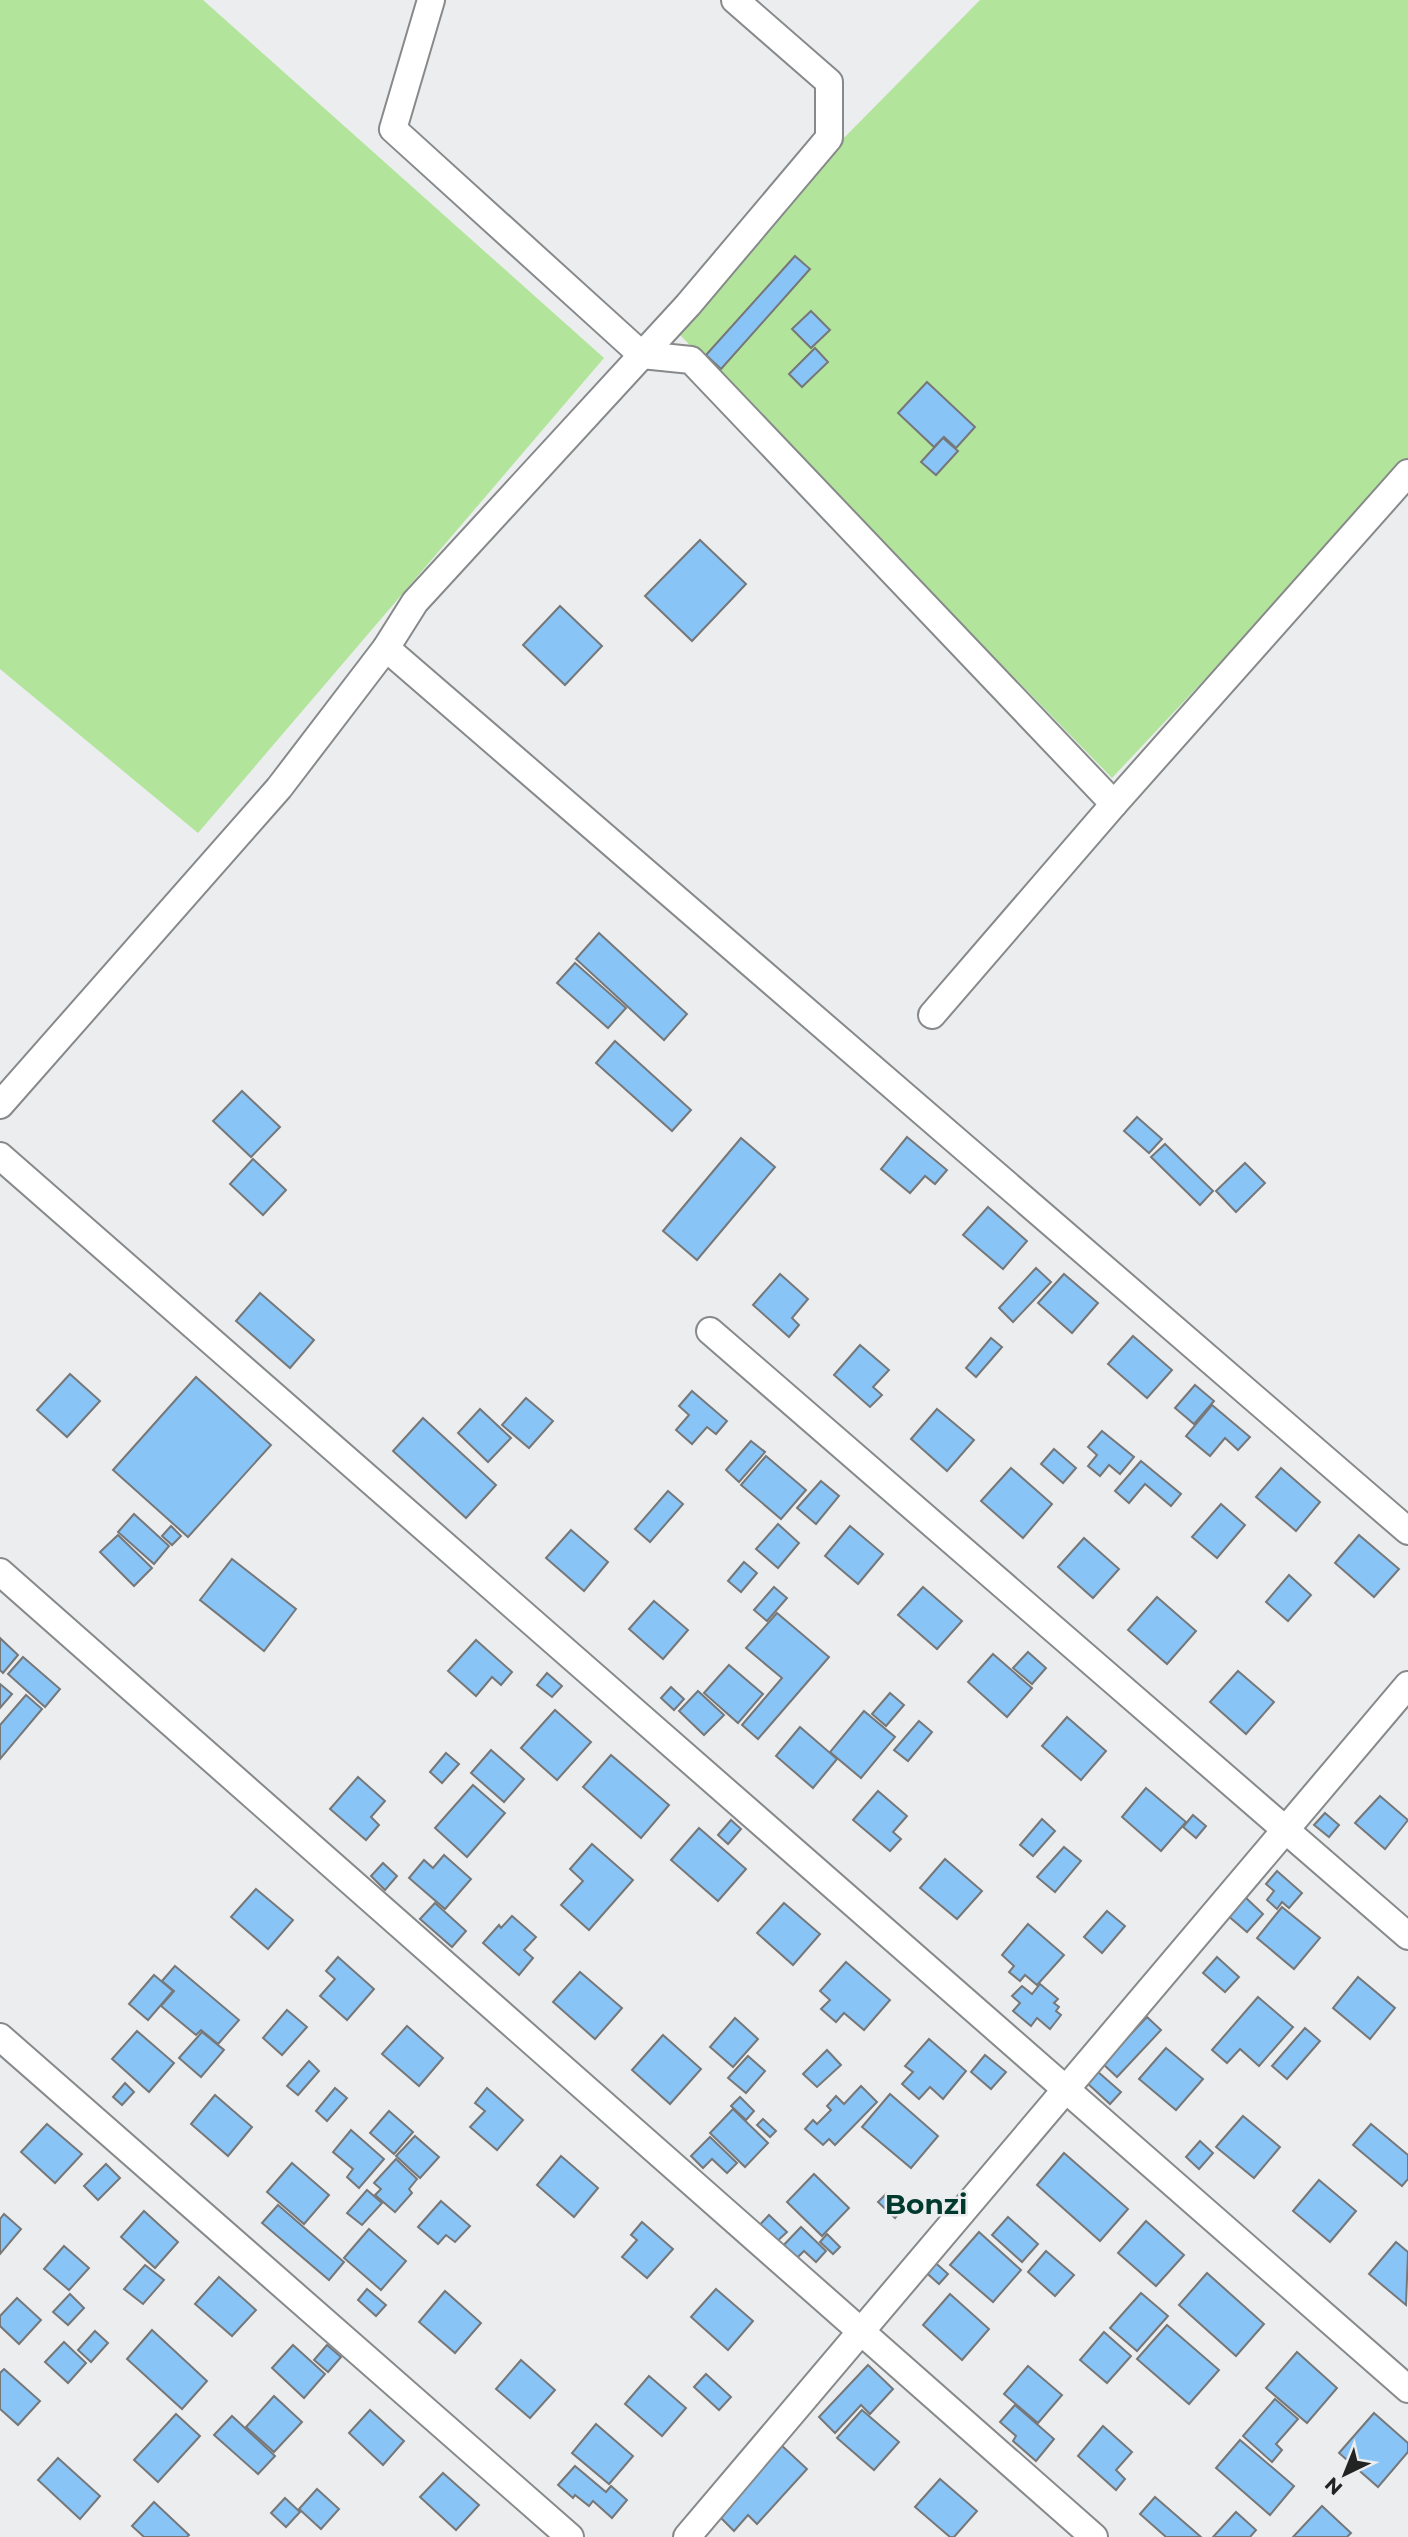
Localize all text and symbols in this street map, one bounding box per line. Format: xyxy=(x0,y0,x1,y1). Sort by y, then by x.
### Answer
district label: Bonzi xyxy=(885,2187,967,2221)
north arrow xyxy=(1310,2439,1380,2509)
text: N xyxy=(1320,2472,1347,2500)

